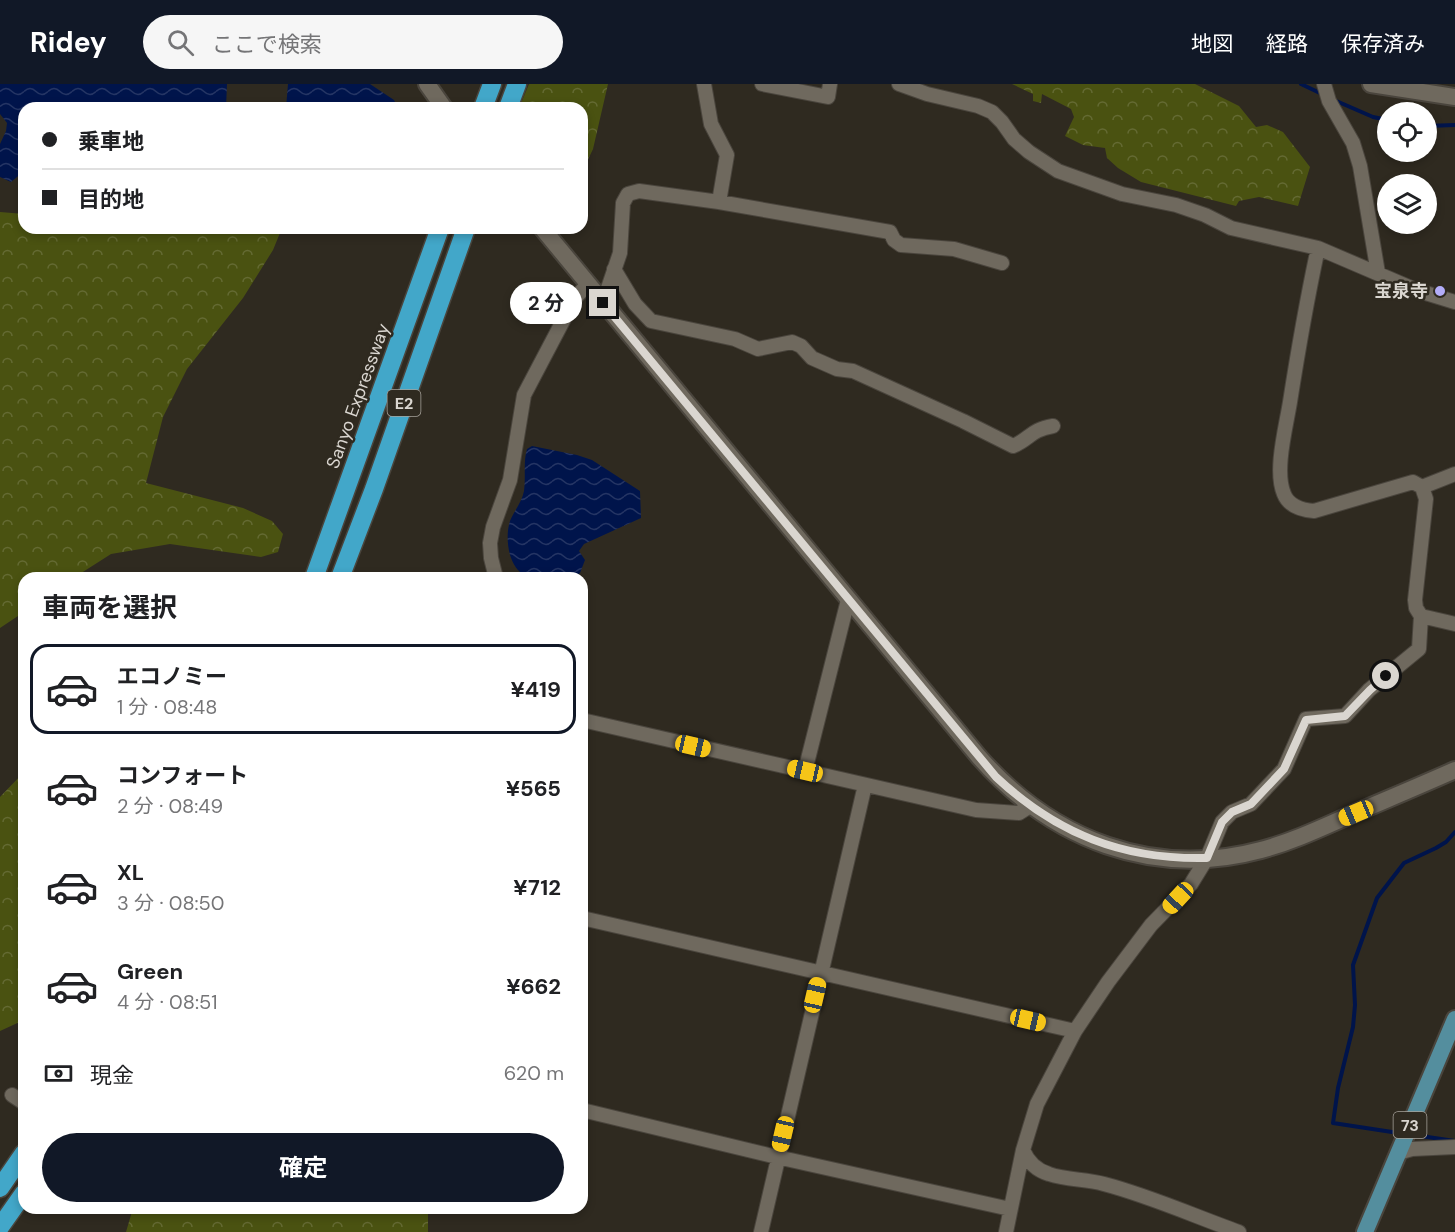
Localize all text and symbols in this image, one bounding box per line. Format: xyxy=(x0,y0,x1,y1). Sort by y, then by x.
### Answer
search box xyxy=(143,15,563,69)
text: Ridey xyxy=(30,24,107,61)
icon: search xyxy=(164,26,197,59)
text: ここで検索 xyxy=(212,30,322,59)
text: 地図 xyxy=(1191,30,1233,58)
text: 経路 xyxy=(1266,30,1308,58)
text: 保存済み xyxy=(1341,30,1425,58)
map controls xyxy=(1377,102,1437,234)
button: locate xyxy=(1377,102,1437,162)
text: 乗車地 xyxy=(78,127,144,156)
button: layers xyxy=(1377,174,1437,234)
text: 目的地 xyxy=(78,185,144,214)
place label: 宝泉寺 xyxy=(1374,279,1428,303)
callout: 2 分 xyxy=(510,282,582,324)
marker: 宝泉寺 xyxy=(1433,284,1447,298)
route end xyxy=(589,289,616,316)
text: 2 分 xyxy=(528,290,564,316)
street label: Sanyo Expressway xyxy=(321,320,395,472)
road number: E2 xyxy=(388,390,420,416)
text: 車両を選択 xyxy=(42,590,177,625)
icon: car xyxy=(45,662,99,716)
text: エコノミー xyxy=(117,662,227,691)
route start xyxy=(1372,662,1399,689)
text: ¥419 xyxy=(510,675,561,704)
text: 1 分 · 08:48 xyxy=(117,694,217,720)
car xyxy=(673,733,713,759)
car xyxy=(785,758,825,784)
icon: car xyxy=(45,761,99,815)
text: コンフォート xyxy=(117,761,248,790)
text: ¥565 xyxy=(506,774,561,803)
text: 2 分 · 08:49 xyxy=(117,793,223,819)
car xyxy=(1336,798,1376,828)
text: XL xyxy=(117,858,144,887)
icon: car xyxy=(45,860,99,914)
text: ¥712 xyxy=(513,873,561,902)
car xyxy=(1159,879,1197,917)
text: 3 分 · 08:50 xyxy=(117,890,225,916)
text: Green xyxy=(117,957,183,986)
icon: car xyxy=(45,959,99,1013)
text: ¥662 xyxy=(506,972,561,1001)
car xyxy=(802,975,828,1015)
text: 4 分 · 08:51 xyxy=(117,989,217,1015)
car xyxy=(1008,1007,1048,1033)
icon: cash xyxy=(42,1057,75,1090)
text: 620 m xyxy=(504,1060,564,1086)
text: 現金 xyxy=(90,1061,134,1090)
road number: 73 xyxy=(1394,1112,1426,1138)
car xyxy=(770,1114,796,1154)
button: 確定 xyxy=(42,1133,564,1202)

